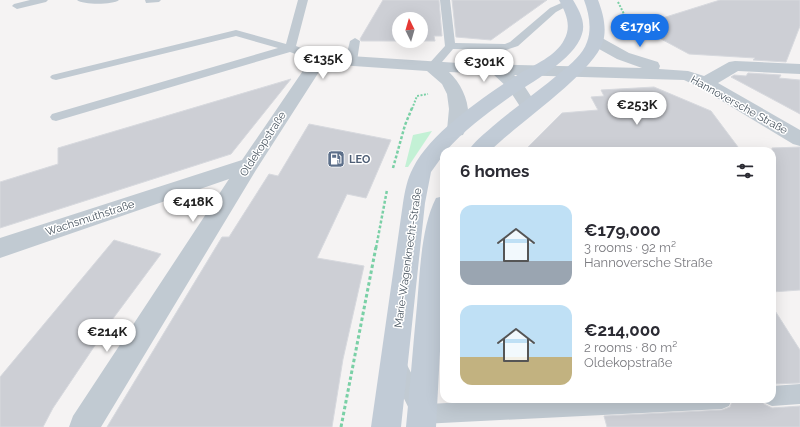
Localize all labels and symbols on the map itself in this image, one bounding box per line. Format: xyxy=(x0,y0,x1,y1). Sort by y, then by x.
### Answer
north arrow xyxy=(392,12,428,48)
pin: €179K xyxy=(612,14,668,48)
pin: €135K xyxy=(295,46,351,80)
pin: €301K xyxy=(456,49,512,83)
street label: Hannoversche Straße xyxy=(688,73,790,137)
pin: €253K xyxy=(609,92,665,126)
street label: Oldekopstraße xyxy=(237,109,289,179)
fuel station icon: LEO xyxy=(326,149,346,169)
place label: LEO xyxy=(349,153,370,166)
street label: Marie-Wagenknecht-Straße xyxy=(392,187,424,329)
pin: €418K xyxy=(165,189,221,223)
street label: Wachsmuthstraße xyxy=(44,197,137,239)
pin: €214K xyxy=(79,319,135,353)

